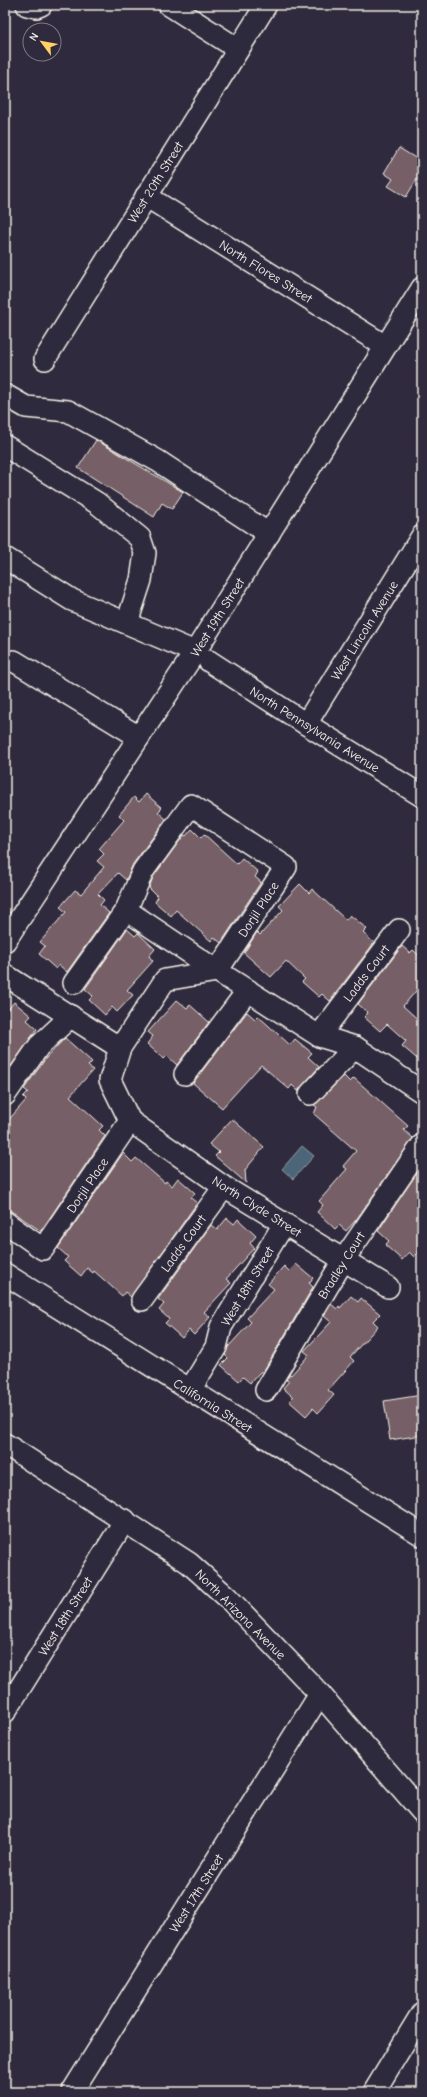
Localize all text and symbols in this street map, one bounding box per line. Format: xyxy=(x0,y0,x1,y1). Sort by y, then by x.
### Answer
north arrow xyxy=(22,22,62,62)
text: N xyxy=(27,30,41,43)
street label: West 20th Street xyxy=(125,138,187,226)
street label: North Flores Street xyxy=(217,237,316,307)
street label: West 19th Street xyxy=(187,574,248,659)
street label: West Lincoln Avenue xyxy=(328,577,401,683)
street label: North Pennsylvania Avenue xyxy=(247,683,383,776)
street label: Dorjil Place xyxy=(235,878,282,940)
street label: Ladds Court xyxy=(340,941,393,1005)
street label: Dorjil Place xyxy=(64,1155,112,1216)
street label: North Clyde Street xyxy=(209,1173,305,1241)
street label: Ladds Court xyxy=(158,1211,210,1275)
street label: Bradley Court xyxy=(315,1228,369,1302)
street label: West 18th Street xyxy=(218,1243,278,1329)
street label: California Street xyxy=(171,1375,256,1436)
street label: North Arizona Avenue xyxy=(192,1566,289,1663)
street label: West 18th Street xyxy=(35,1573,96,1658)
street label: West 17th Street xyxy=(166,1850,227,1935)

